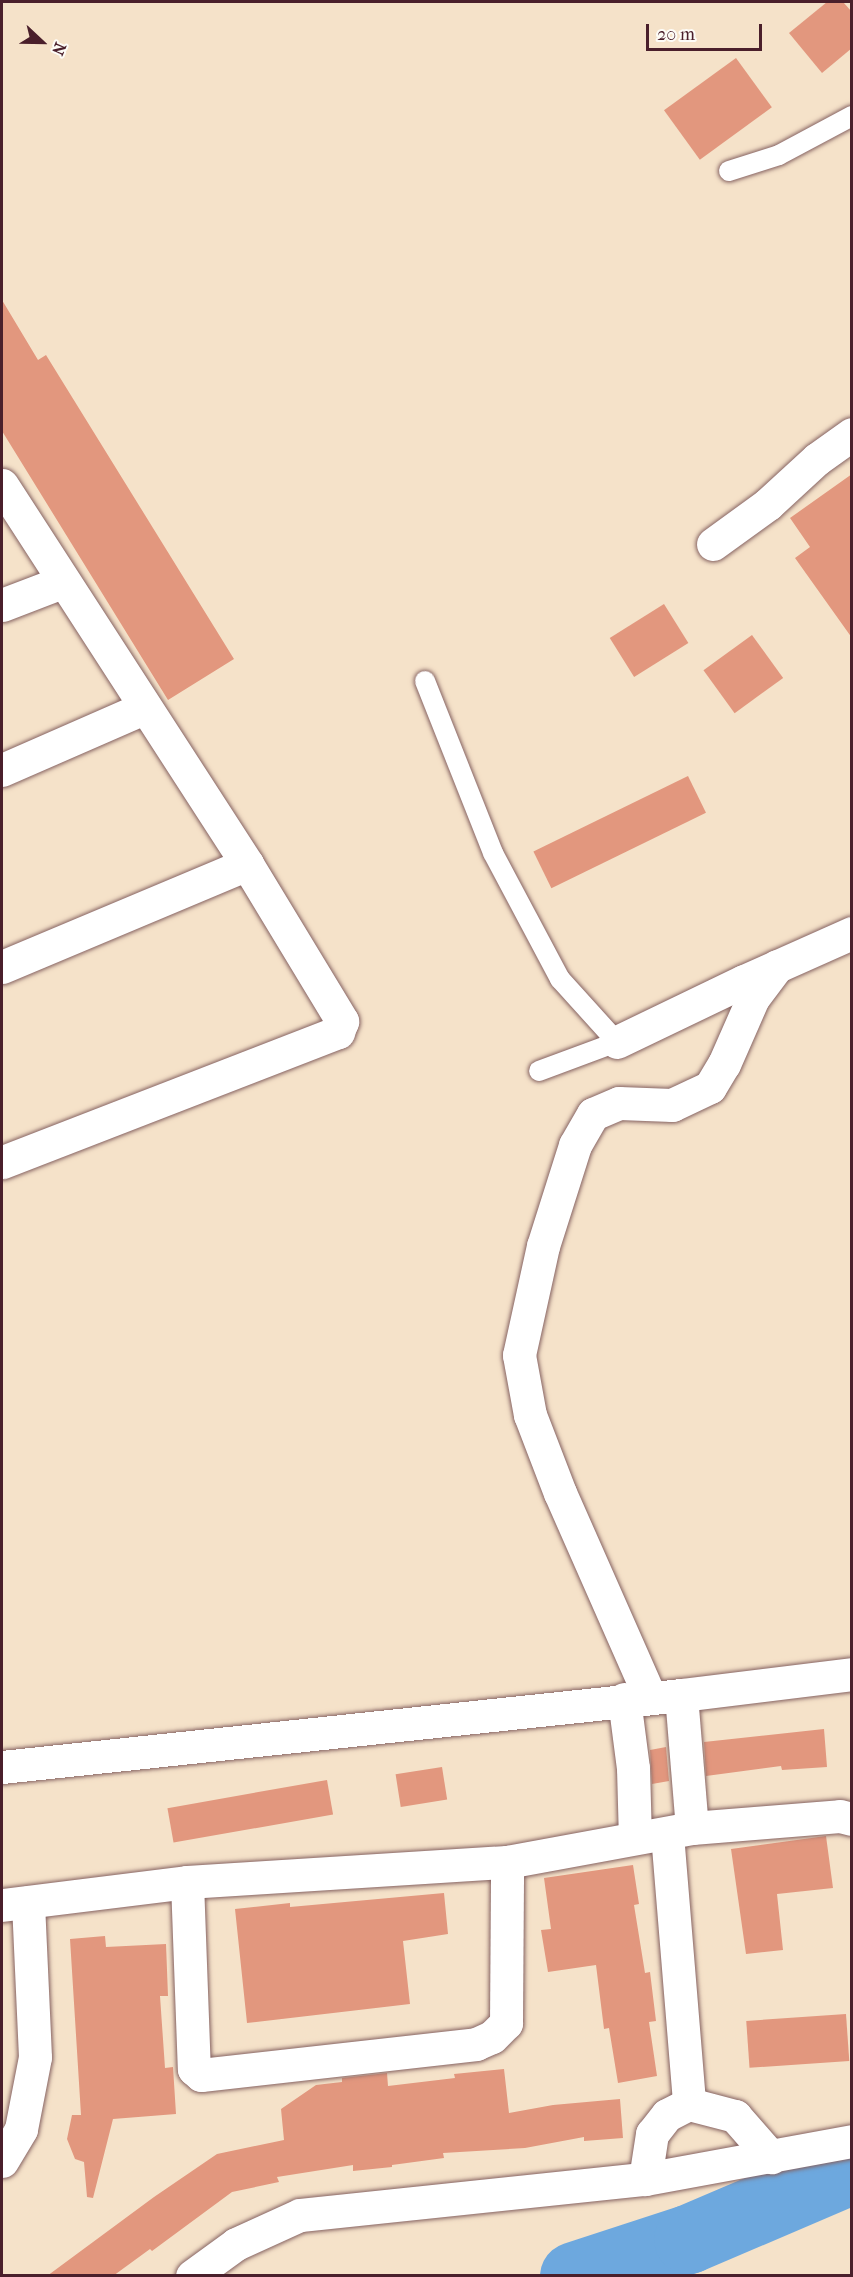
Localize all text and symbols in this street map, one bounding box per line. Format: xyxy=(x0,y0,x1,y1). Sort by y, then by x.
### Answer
north arrow xyxy=(12,12,72,72)
scale bar xyxy=(649,12,764,50)
text: 20 m xyxy=(657,24,695,45)
text: N xyxy=(48,40,70,58)

